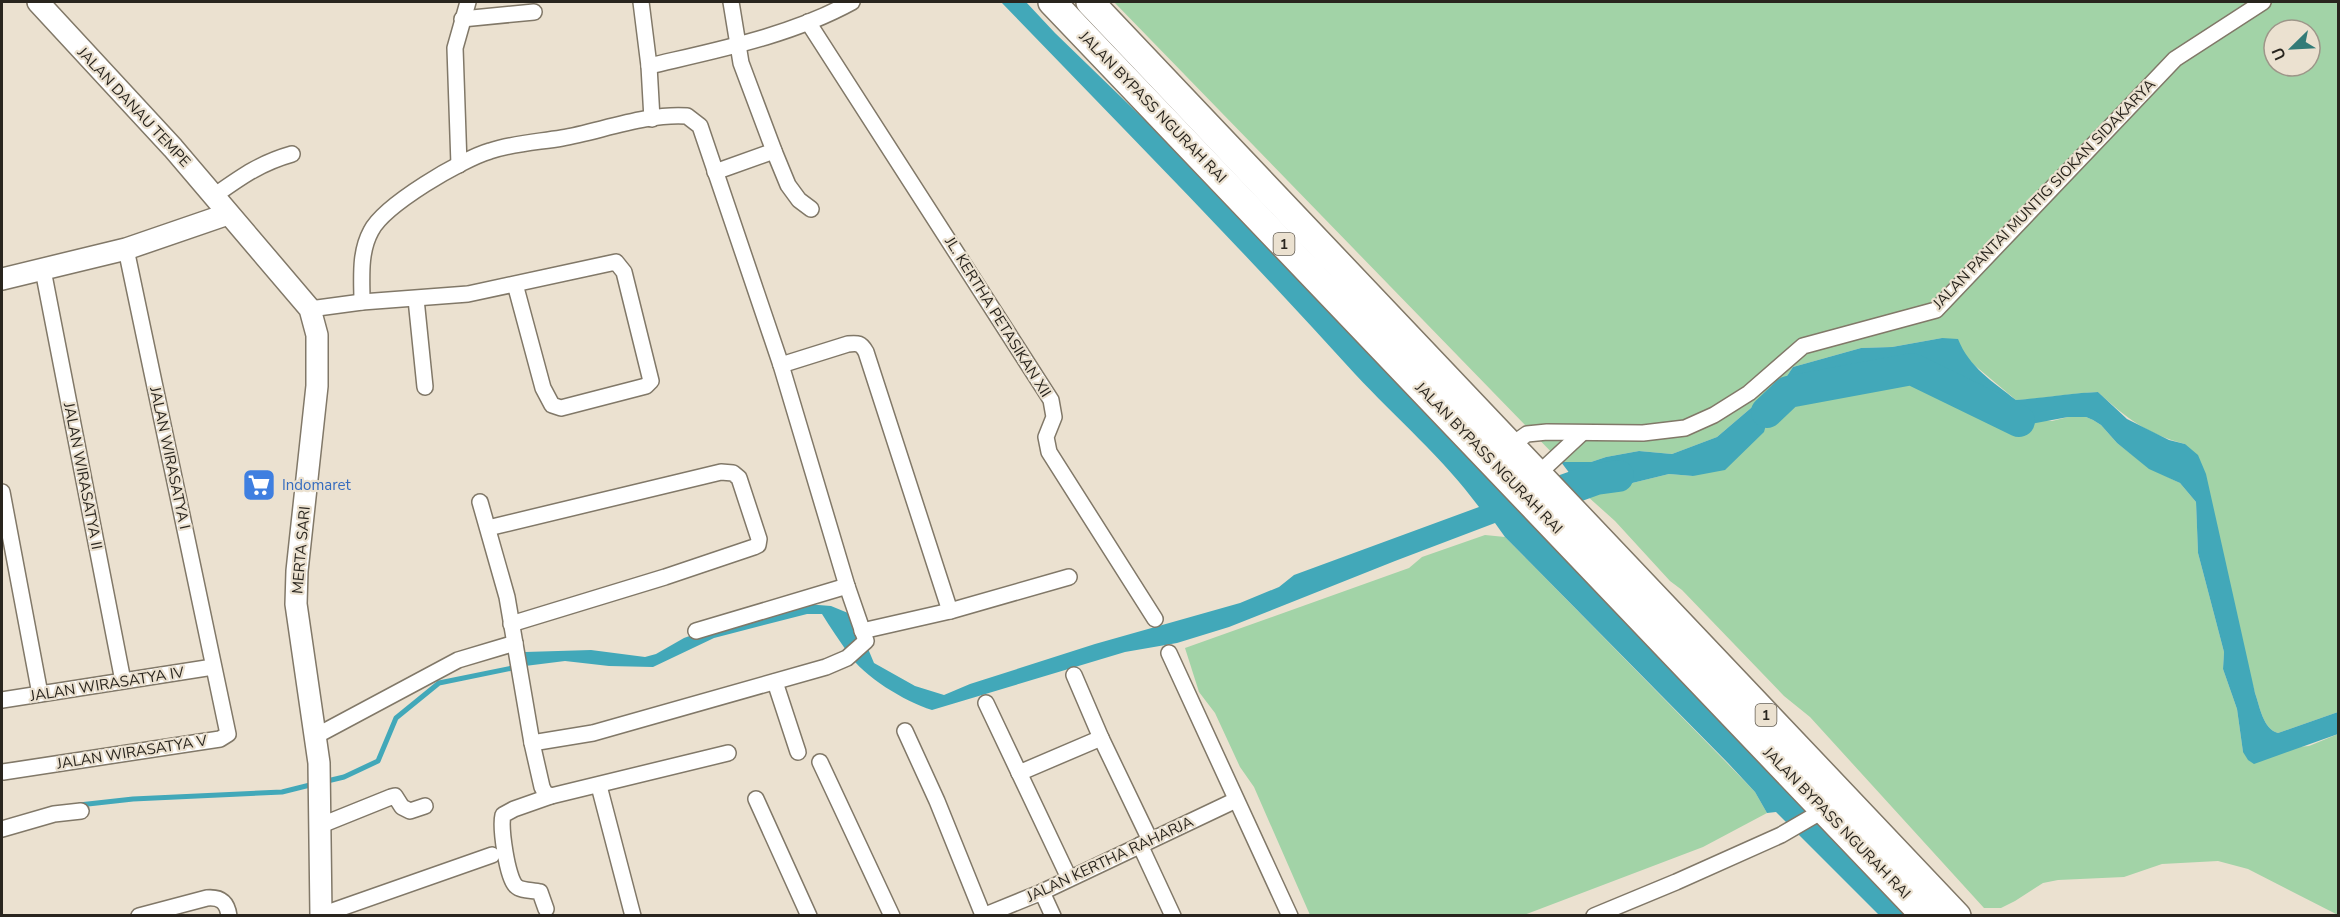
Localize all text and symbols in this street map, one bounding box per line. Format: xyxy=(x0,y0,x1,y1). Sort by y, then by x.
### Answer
north arrow xyxy=(2262,18,2322,78)
street label: JALAN BYPASS NGURAH RAI xyxy=(1074,26,1231,187)
street label: JALAN DANAU TEMPE xyxy=(72,42,195,171)
text: U xyxy=(2267,44,2292,64)
street label: JALAN PANTAI MUNTIG SIOKAN SIDAKARYA xyxy=(1928,75,2160,314)
street label: JL. KERTHA PETASIKAN XII xyxy=(940,232,1056,401)
road number: 1 xyxy=(1274,233,1294,255)
street label: JALAN BYPASS NGURAH RAI xyxy=(1410,377,1567,538)
street label: JALAN WIRASATYA I xyxy=(145,384,195,531)
street label: JALAN WIRASATYA II xyxy=(59,400,107,551)
supermarket icon: Indomaret xyxy=(241,467,277,503)
place label: Indomaret xyxy=(282,475,351,495)
street label: MERTA SARI xyxy=(287,505,315,595)
street label: JALAN WIRASATYA IV xyxy=(28,662,186,706)
road number: 1 xyxy=(1756,704,1776,726)
street label: JALAN WIRASATYA V xyxy=(54,730,209,774)
street label: JALAN BYPASS NGURAH RAI xyxy=(1758,742,1915,903)
street label: JALAN KERTHA RAHARJA xyxy=(1023,812,1197,907)

